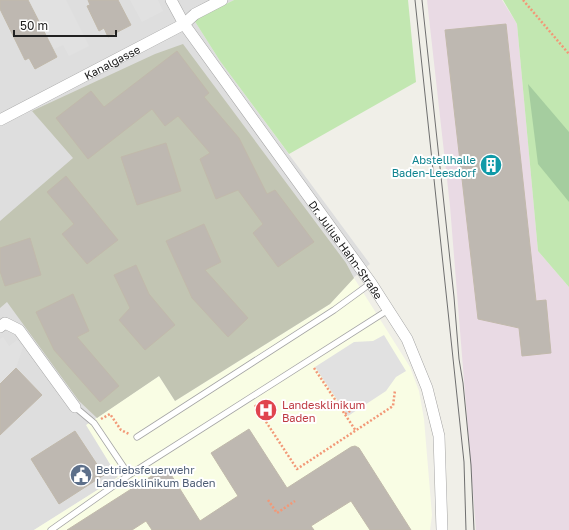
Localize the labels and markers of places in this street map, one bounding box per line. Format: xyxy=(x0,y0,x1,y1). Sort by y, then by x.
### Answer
building icon: Abstellhalle Baden-Leesdorf xyxy=(478,152,504,178)
place label: Abstellhalle Baden-Leesdorf xyxy=(392,153,476,179)
hospital icon: Landesklinikum Baden xyxy=(253,397,279,423)
place label: Landesklinikum Baden xyxy=(282,398,365,424)
public building icon: Betriebsfeuerwehr Landesklinikum Baden xyxy=(68,462,94,488)
place label: Betriebsfeuerwehr Landesklinikum Baden xyxy=(96,463,216,489)

